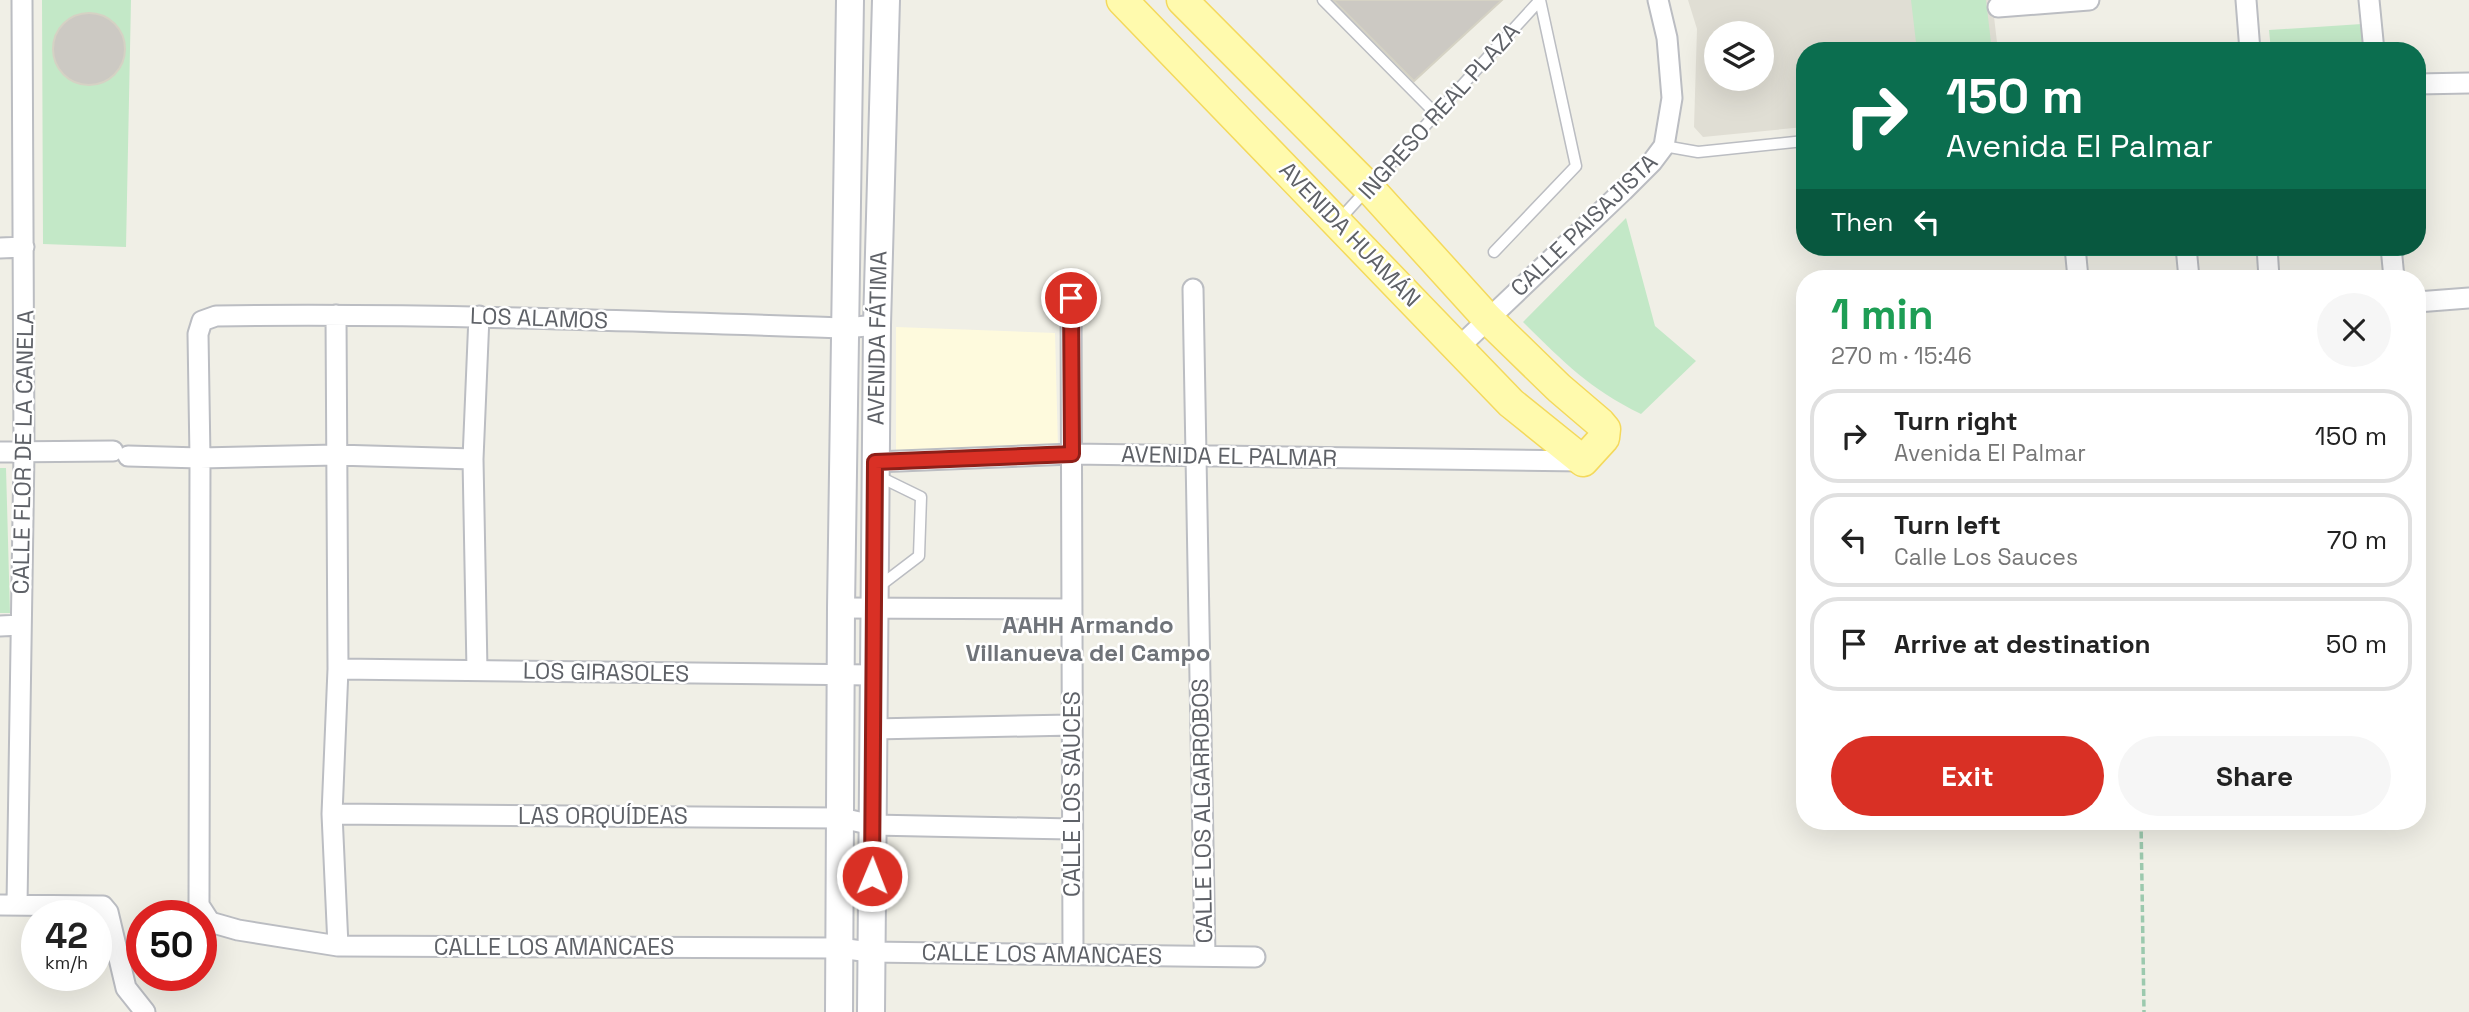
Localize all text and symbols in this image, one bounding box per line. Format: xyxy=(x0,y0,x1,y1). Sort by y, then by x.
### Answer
street label: INGRESO REAL PLAZA xyxy=(1352,16,1526,206)
map controls xyxy=(1704,21,1774,91)
button: layers xyxy=(1704,21,1774,91)
text: 150 m xyxy=(1946,65,2084,127)
icon: right xyxy=(1831,70,1922,161)
text: Avenida El Palmar xyxy=(1946,126,2213,166)
street label: CALLE PAISAJISTA xyxy=(1504,147,1664,303)
street label: AVENIDA HUAMÁN xyxy=(1273,155,1427,313)
icon: left xyxy=(1908,203,1946,241)
text: Then xyxy=(1831,205,1894,239)
street label: AVENIDA FÁTIMA xyxy=(860,251,894,425)
pin xyxy=(1041,268,1101,328)
icon: arrive xyxy=(1052,279,1090,317)
text: 1 min xyxy=(1831,288,1934,341)
button: close xyxy=(2317,293,2391,367)
street label: LOS ALAMOS xyxy=(469,301,609,335)
street label: CALLE FLOR DE LA CANELA xyxy=(6,309,40,595)
text: 270 m · 15:46 xyxy=(1831,341,1972,371)
text: Turn right xyxy=(1894,404,2018,438)
icon: right xyxy=(1835,417,1873,455)
text: 150 m xyxy=(2315,419,2387,453)
text: Avenida El Palmar xyxy=(1894,438,2086,468)
street label: AVENIDA EL PALMAR xyxy=(1121,439,1337,473)
text: Turn left xyxy=(1894,508,2001,542)
icon: left xyxy=(1835,521,1873,559)
text: 70 m xyxy=(2327,523,2387,557)
text: Calle Los Sauces xyxy=(1894,542,2078,572)
district label: AAHH Armando Villanueva del Campo xyxy=(965,609,1211,668)
icon: arrive xyxy=(1835,625,1873,663)
text: Arrive at destination xyxy=(1894,627,2151,661)
text: 50 m xyxy=(2326,627,2387,661)
street label: LOS GIRASOLES xyxy=(523,656,689,688)
street label: CALLE LOS ALGARROBOS xyxy=(1185,678,1219,944)
street label: CALLE LOS SAUCES xyxy=(1057,691,1087,897)
button: Exit xyxy=(1831,736,2104,816)
button: Share xyxy=(2118,736,2391,816)
street label: LAS ORQUÍDEAS xyxy=(518,801,688,831)
position arrow xyxy=(835,839,909,913)
speed limit sign: 50 xyxy=(126,900,217,991)
text: 42 xyxy=(45,914,88,958)
street label: CALLE LOS AMANCAES xyxy=(434,932,674,962)
street label: CALLE LOS AMANCAES xyxy=(921,937,1163,971)
text: km/h xyxy=(45,951,88,974)

